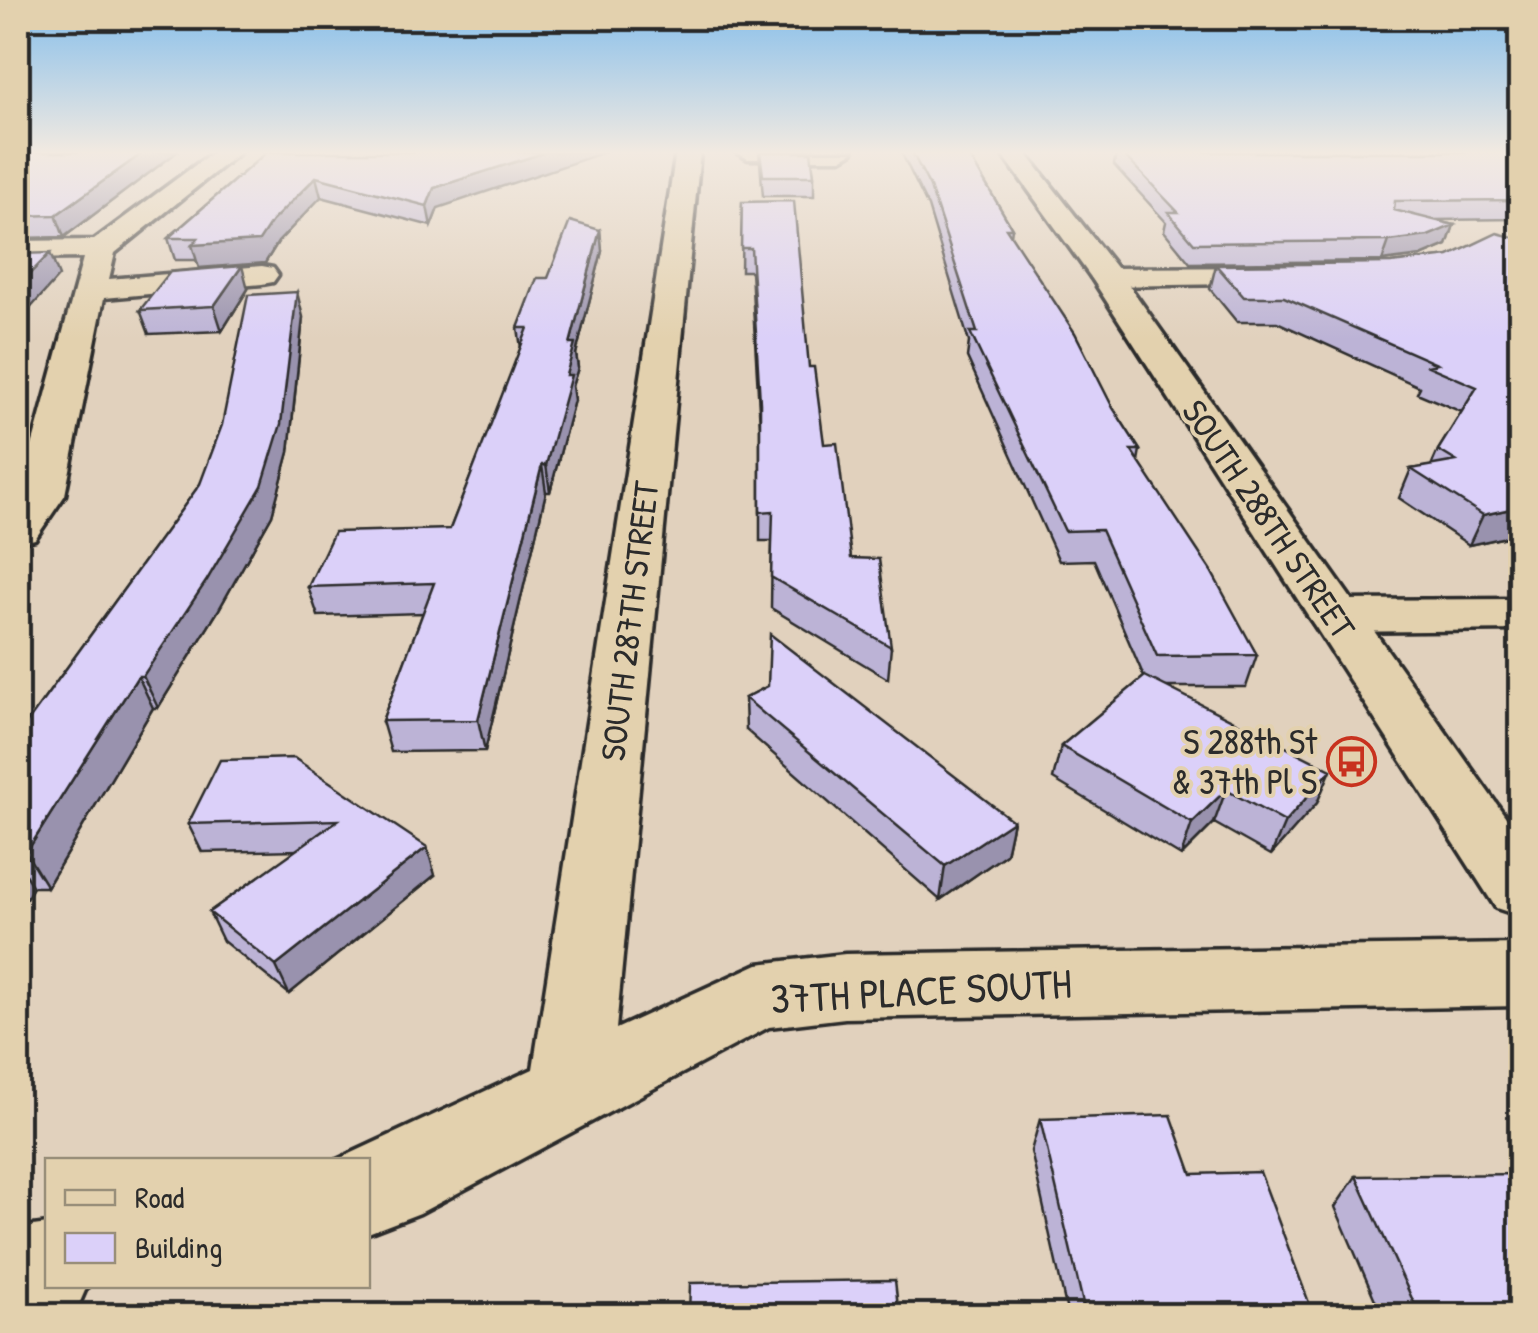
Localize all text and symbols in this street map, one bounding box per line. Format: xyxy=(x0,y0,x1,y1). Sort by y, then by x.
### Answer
street label: SOUTH 288TH STREET xyxy=(1172,390,1367,648)
street label: SOUTH 287TH STREET xyxy=(589,478,670,763)
place label: S 288th St & 37th Pl S xyxy=(1172,718,1318,805)
bus stop icon: S 288th St & 37th Pl S xyxy=(1326,735,1378,787)
street label: 37TH PLACE SOUTH xyxy=(769,954,1073,1026)
legend xyxy=(45,1158,370,1288)
text: Road xyxy=(135,1177,184,1217)
text: Building xyxy=(135,1227,222,1267)

